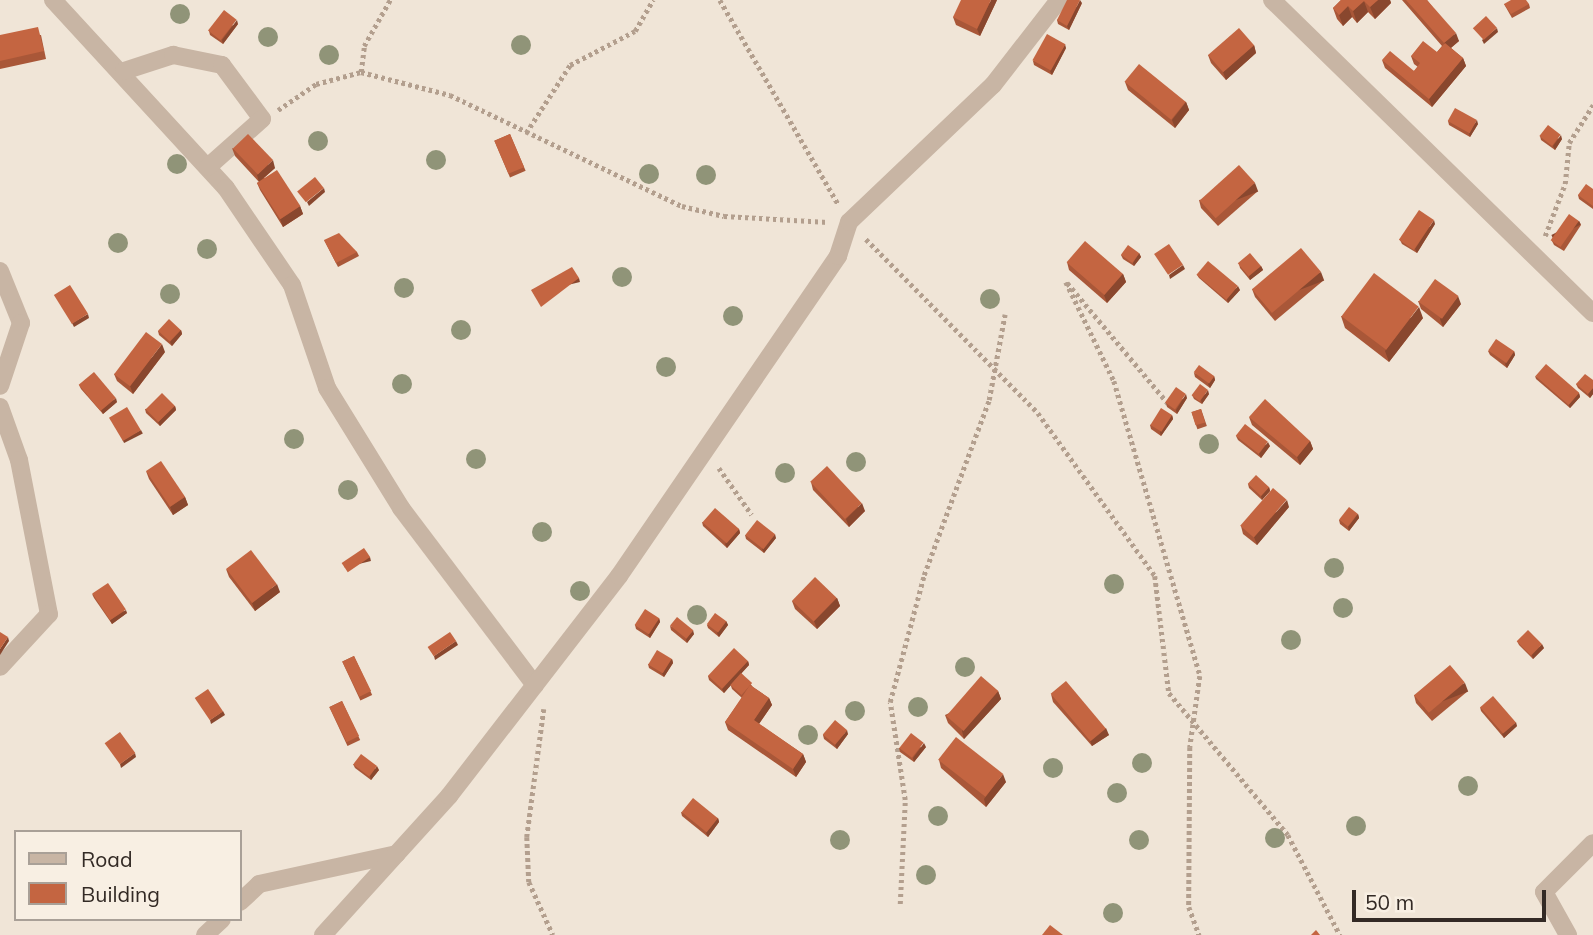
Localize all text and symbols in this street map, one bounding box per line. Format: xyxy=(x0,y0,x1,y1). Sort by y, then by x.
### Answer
legend xyxy=(14,830,242,921)
text: Road xyxy=(81,846,132,872)
scale bar xyxy=(1355,876,1549,920)
text: Building xyxy=(81,881,160,907)
text: 50 m xyxy=(1365,889,1414,915)

